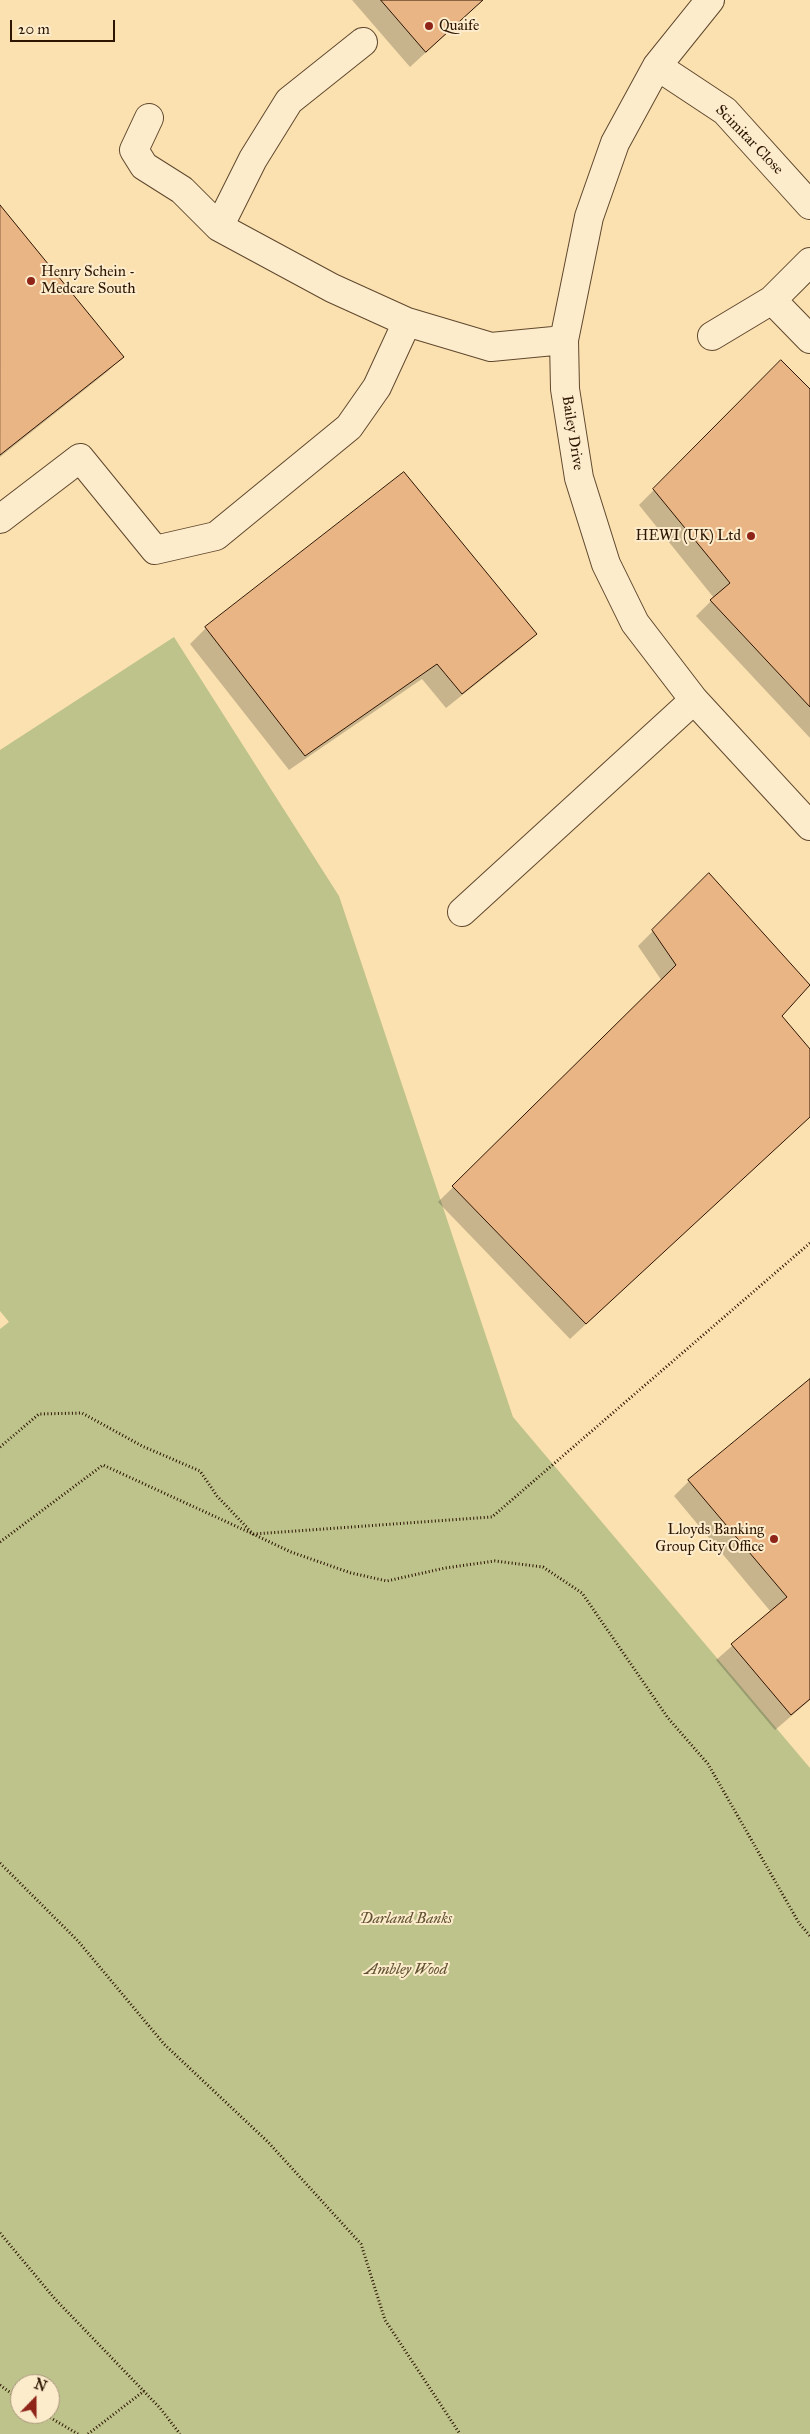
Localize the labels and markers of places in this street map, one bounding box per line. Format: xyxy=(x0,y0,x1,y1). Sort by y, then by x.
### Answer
place label: Quaife xyxy=(439,17,479,35)
marker: Quaife xyxy=(423,20,435,32)
place label: Henry Schein - Medcare South xyxy=(41,263,136,298)
marker: Henry Schein - Medcare South xyxy=(25,275,37,287)
place label: HEWI (UK) Ltd xyxy=(635,527,741,545)
marker: HEWI (UK) Ltd xyxy=(745,530,757,542)
place label: Lloyds Banking Group City Office xyxy=(655,1521,764,1556)
marker: Lloyds Banking Group City Office xyxy=(768,1533,780,1545)

